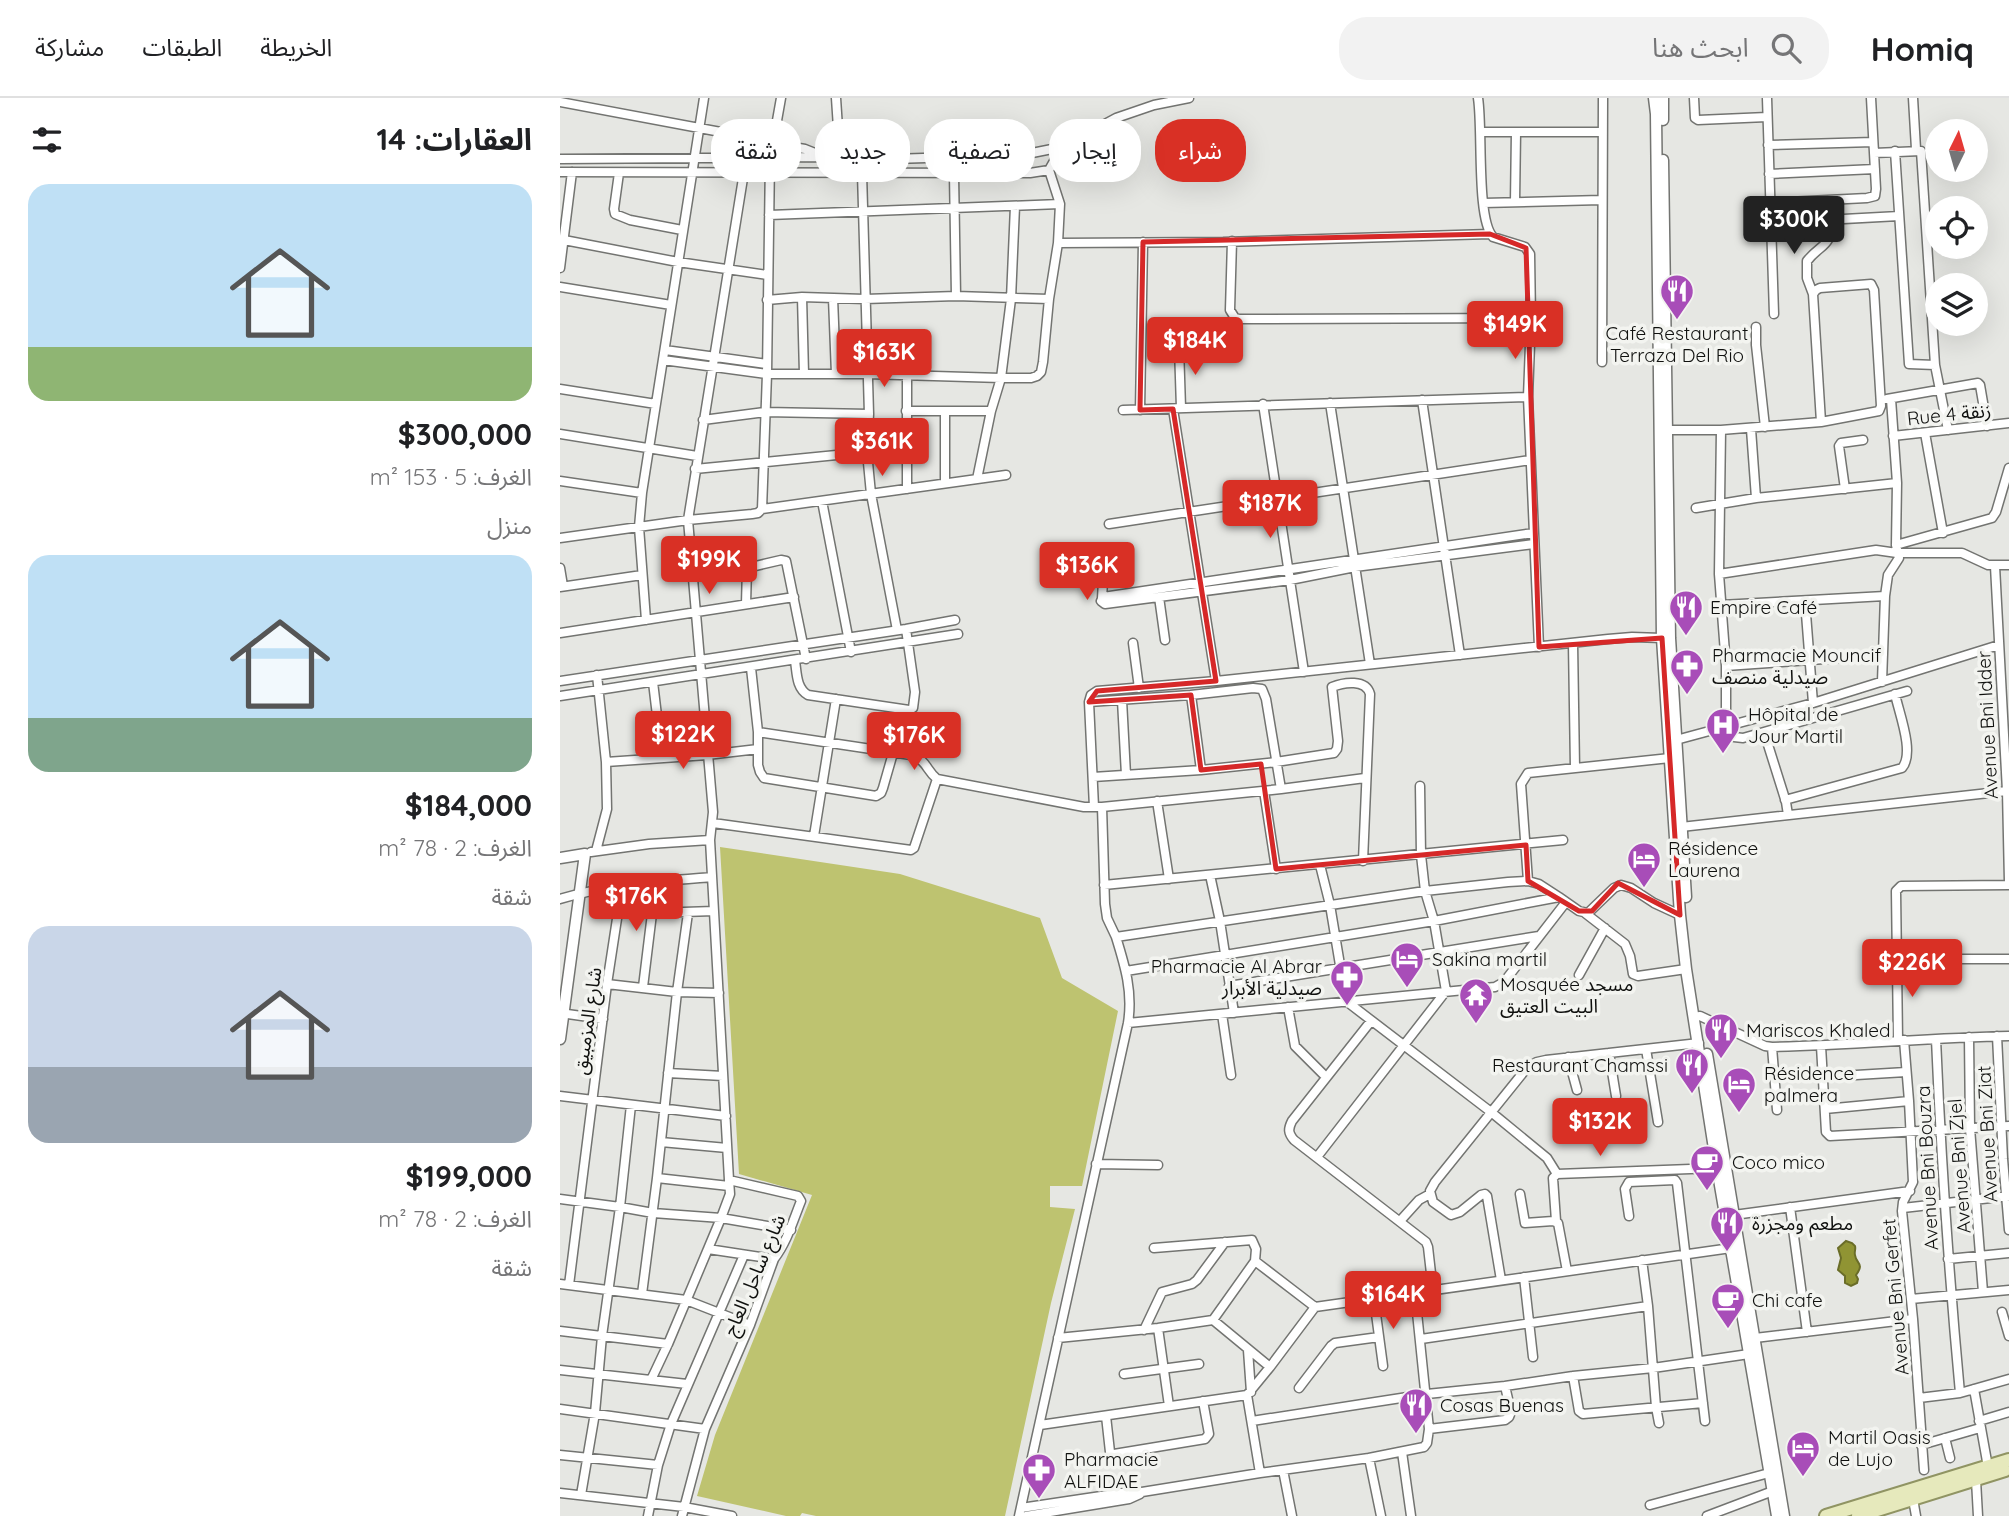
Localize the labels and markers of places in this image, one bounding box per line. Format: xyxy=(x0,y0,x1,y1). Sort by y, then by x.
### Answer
pin: $300K xyxy=(1745,197,1843,256)
restaurant icon: Café Restaurant Terraza Del Rio xyxy=(1658,272,1696,321)
pin: $149K xyxy=(1466,302,1564,361)
pin: $184K xyxy=(1146,317,1244,377)
place label: Café Restaurant Terraza Del Rio xyxy=(1606,321,1748,367)
pin: $163K xyxy=(835,330,933,389)
pin: $361K xyxy=(833,418,931,478)
pin: $187K xyxy=(1221,480,1319,540)
pin: $199K xyxy=(660,536,758,596)
pin: $136K xyxy=(1038,542,1136,602)
restaurant icon: Empire Café xyxy=(1667,588,1705,637)
place label: Empire Café xyxy=(1710,595,1817,619)
place label: Pharmacie Mouncif صيدلية منصف xyxy=(1712,643,1882,689)
pharmacy icon: Pharmacie Mouncif صيدلية منصف xyxy=(1668,647,1706,696)
place label: Hôpital de Jour Martil xyxy=(1748,702,1843,748)
hospital icon: Hôpital de Jour Martil xyxy=(1704,706,1742,755)
pin: $122K xyxy=(634,712,732,771)
pin: $176K xyxy=(865,712,963,772)
place label: Résidence Laurena xyxy=(1668,836,1758,882)
hotel icon: Résidence Laurena xyxy=(1625,840,1663,889)
pin: $176K xyxy=(587,874,685,933)
hotel icon: Sakina martil xyxy=(1388,940,1426,989)
pin: $226K xyxy=(1863,940,1961,999)
place label: Sakina martil xyxy=(1432,947,1547,971)
place label: Pharmacie Al Abrar صيدلية الأبرار xyxy=(1151,954,1323,1000)
pharmacy icon: Pharmacie Al Abrar صيدلية الأبرار xyxy=(1328,958,1366,1007)
place label: Mosquée مسجد البيت العتيق xyxy=(1500,972,1633,1018)
temple icon: Mosquée مسجد البيت العتيق xyxy=(1457,976,1495,1025)
restaurant icon: Mariscos Khaled xyxy=(1702,1011,1740,1060)
place label: Mariscos Khaled xyxy=(1746,1018,1891,1042)
restaurant icon: Restaurant Chamssi xyxy=(1673,1046,1711,1095)
place label: Restaurant Chamssi xyxy=(1492,1053,1668,1077)
place label: Résidence palmera xyxy=(1764,1061,1854,1107)
hotel icon: Résidence palmera xyxy=(1720,1065,1758,1114)
pin: $132K xyxy=(1551,1098,1649,1158)
cafe icon: Coco mico xyxy=(1688,1143,1726,1192)
place label: Coco mico xyxy=(1732,1150,1825,1174)
restaurant icon: مطعم ومجزرة xyxy=(1708,1204,1746,1253)
place label: مطعم ومجزرة xyxy=(1752,1211,1853,1238)
pin: $164K xyxy=(1344,1272,1442,1331)
cafe icon: Chi cafe xyxy=(1709,1281,1747,1330)
place label: Chi cafe xyxy=(1752,1288,1823,1312)
restaurant icon: Cosas Buenas xyxy=(1397,1386,1435,1435)
place label: Cosas Buenas xyxy=(1440,1393,1564,1417)
place label: Martil Oasis de Lujo xyxy=(1828,1425,1931,1471)
hotel icon: Martil Oasis de Lujo xyxy=(1784,1429,1822,1478)
place label: Pharmacie ALFIDAE xyxy=(1064,1447,1158,1493)
pharmacy icon: Pharmacie ALFIDAE xyxy=(1020,1451,1058,1500)

